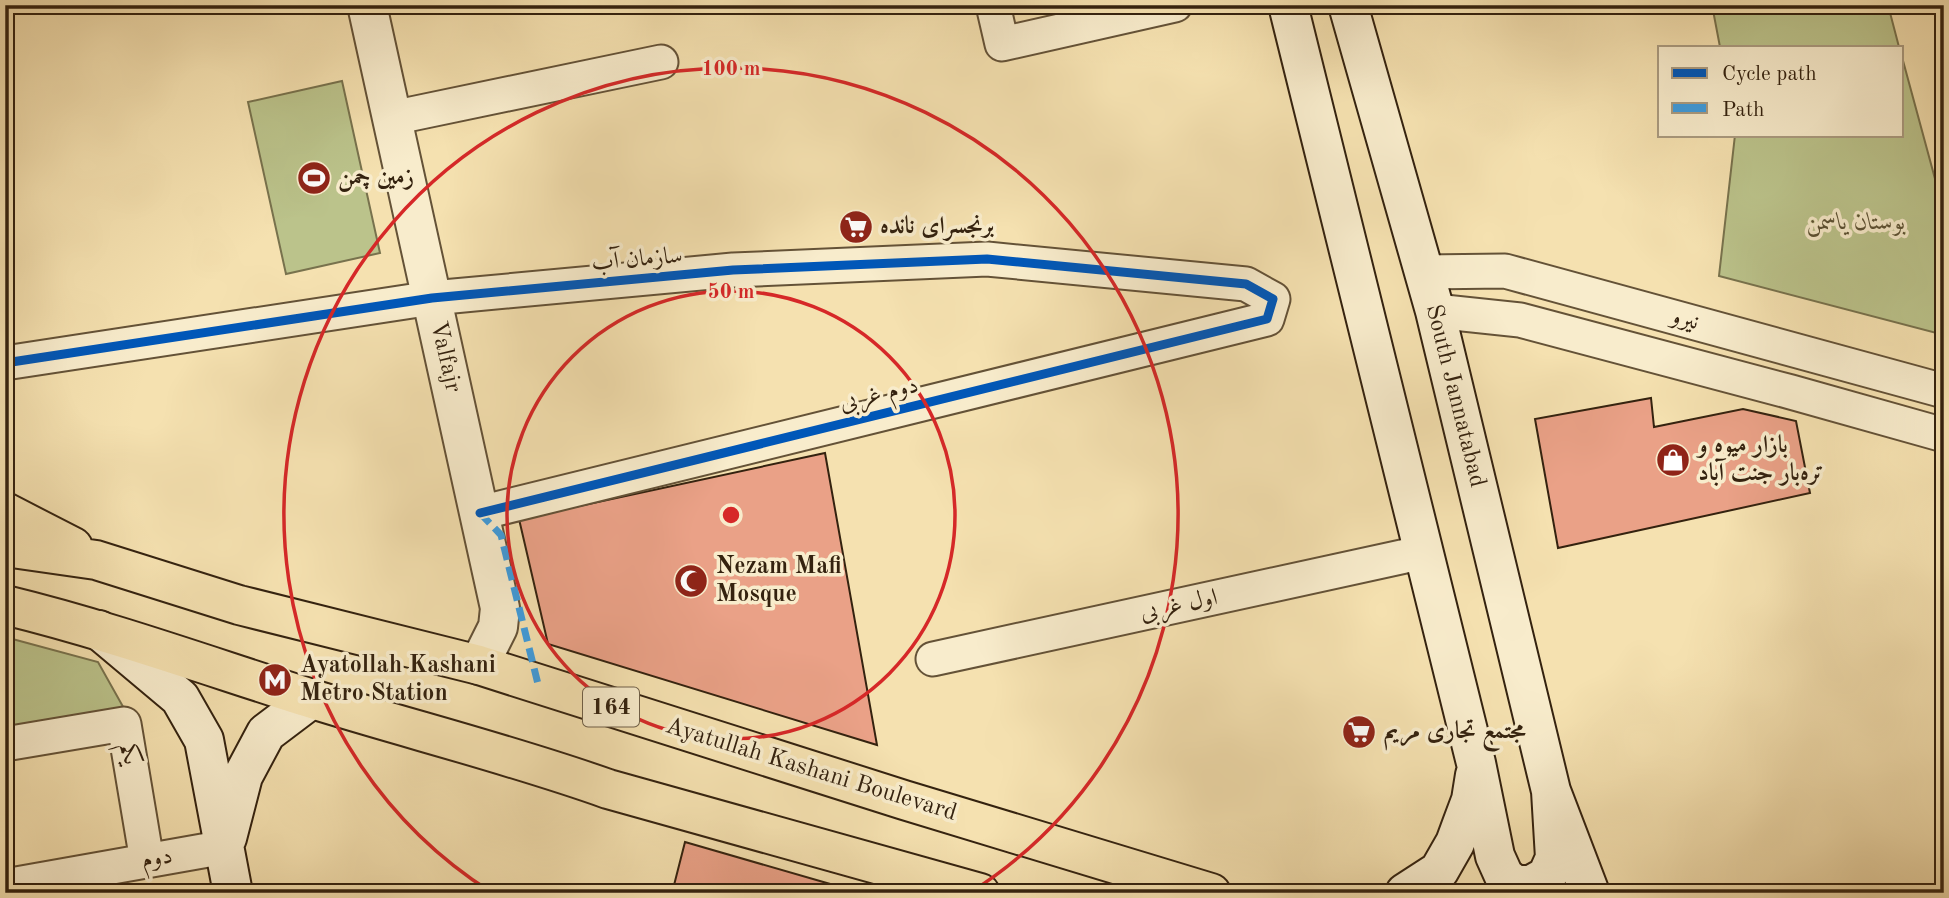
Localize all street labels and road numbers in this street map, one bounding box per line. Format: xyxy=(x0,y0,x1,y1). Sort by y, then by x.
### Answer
street label: سازمان آب xyxy=(590,240,684,277)
street label: South Jannatabad xyxy=(1421,302,1489,490)
street label: نیرو xyxy=(1666,304,1701,335)
street label: Valfajr xyxy=(425,319,465,395)
street label: دوم غربی xyxy=(837,374,923,423)
street label: اول غربی xyxy=(1138,586,1221,629)
road number: 164 xyxy=(583,688,639,726)
street label: Ayatullah Kashani Boulevard xyxy=(662,714,960,826)
street label: یکم xyxy=(107,741,146,769)
street label: دوم xyxy=(140,844,176,880)

